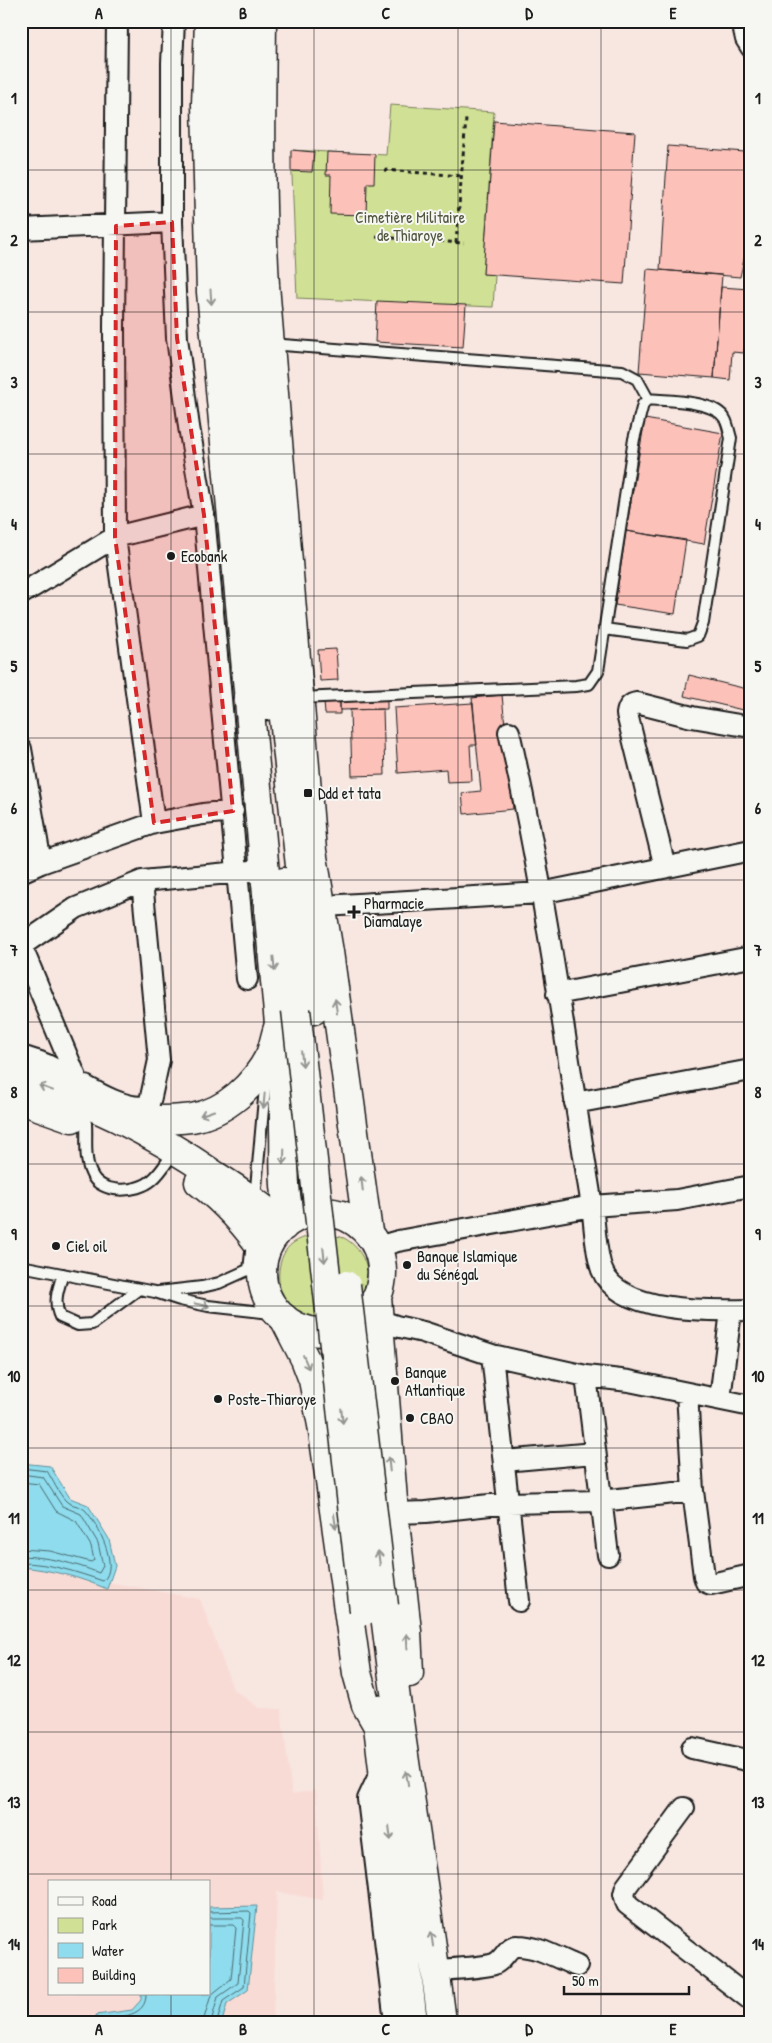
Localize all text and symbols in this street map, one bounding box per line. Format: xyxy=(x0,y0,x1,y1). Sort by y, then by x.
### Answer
text: A xyxy=(95,2,103,24)
text: B xyxy=(239,2,247,24)
text: C xyxy=(382,2,391,24)
text: D xyxy=(525,2,533,24)
text: E xyxy=(669,2,677,24)
text: 1 xyxy=(11,87,17,109)
text: 1 xyxy=(755,87,761,109)
park label: Cimetière Militaire de Thiaroye xyxy=(355,206,466,246)
text: 2 xyxy=(10,229,18,251)
text: 2 xyxy=(754,229,762,251)
one-way arrow xyxy=(207,289,216,305)
text: 3 xyxy=(10,371,18,393)
text: 3 xyxy=(754,371,762,393)
text: 4 xyxy=(11,513,17,535)
text: 4 xyxy=(755,513,761,535)
place label: Ecobank xyxy=(181,545,228,567)
marker: Ecobank xyxy=(165,550,177,562)
text: 5 xyxy=(11,655,18,677)
text: 5 xyxy=(755,655,762,677)
place label: Ddd et tata xyxy=(318,782,381,804)
marker: Ddd et tata xyxy=(302,787,314,799)
text: 6 xyxy=(11,797,18,819)
text: 6 xyxy=(755,797,762,819)
place label: Pharmacie Diamalaye xyxy=(364,892,425,932)
marker: Pharmacie Diamalaye xyxy=(348,906,360,918)
text: 7 xyxy=(9,939,18,961)
text: 7 xyxy=(753,939,762,961)
one-way arrow xyxy=(269,956,278,972)
one-way arrow xyxy=(331,998,341,1014)
one-way arrow xyxy=(297,1050,307,1066)
text: 8 xyxy=(11,1081,18,1103)
text: 8 xyxy=(755,1081,762,1103)
one-way arrow xyxy=(39,1083,54,1092)
one-way arrow xyxy=(259,1093,268,1109)
one-way arrow xyxy=(200,1109,216,1118)
one-way arrow xyxy=(279,1149,288,1165)
one-way arrow xyxy=(356,1176,366,1192)
text: 9 xyxy=(11,1223,17,1245)
text: 9 xyxy=(755,1223,761,1245)
place label: Ciel oil xyxy=(66,1235,108,1257)
marker: Ciel oil xyxy=(50,1240,62,1252)
place label: Banque Islamique du Sénégal xyxy=(417,1245,518,1285)
one-way arrow xyxy=(319,1247,329,1263)
marker: Banque Islamique du Sénégal xyxy=(401,1259,413,1271)
one-way arrow xyxy=(193,1300,209,1310)
one-way arrow xyxy=(301,1354,311,1369)
place label: Banque Atlantique xyxy=(405,1361,466,1401)
text: 10 xyxy=(8,1365,20,1387)
text: 10 xyxy=(752,1365,764,1387)
marker: Banque Atlantique xyxy=(389,1375,401,1387)
place label: Poste-Thiaroye xyxy=(228,1388,317,1410)
marker: Poste-Thiaroye xyxy=(212,1393,224,1405)
place label: CBAO xyxy=(420,1407,454,1429)
one-way arrow xyxy=(337,1408,347,1424)
marker: CBAO xyxy=(404,1412,416,1424)
one-way arrow xyxy=(384,1456,394,1472)
text: 11 xyxy=(8,1507,20,1529)
text: 11 xyxy=(752,1507,764,1529)
one-way arrow xyxy=(330,1513,340,1529)
one-way arrow xyxy=(374,1550,384,1566)
one-way arrow xyxy=(403,1633,412,1649)
text: 12 xyxy=(7,1649,21,1671)
text: 12 xyxy=(751,1649,765,1671)
one-way arrow xyxy=(402,1770,412,1786)
text: 13 xyxy=(8,1791,20,1813)
text: 13 xyxy=(752,1791,764,1813)
one-way arrow xyxy=(385,1824,395,1840)
legend xyxy=(48,1880,210,1996)
text: Road xyxy=(92,1890,117,1911)
text: Park xyxy=(92,1914,117,1935)
one-way arrow xyxy=(426,1931,436,1947)
text: 14 xyxy=(8,1933,20,1955)
text: 14 xyxy=(752,1933,764,1955)
text: Water xyxy=(92,1940,124,1961)
scale bar xyxy=(564,1963,690,1995)
text: Building xyxy=(92,1964,136,1985)
text: 50 m xyxy=(572,1970,599,1991)
text: A xyxy=(95,2018,103,2040)
text: B xyxy=(239,2018,247,2040)
text: C xyxy=(382,2018,391,2040)
text: D xyxy=(525,2018,533,2040)
text: E xyxy=(669,2018,677,2040)

